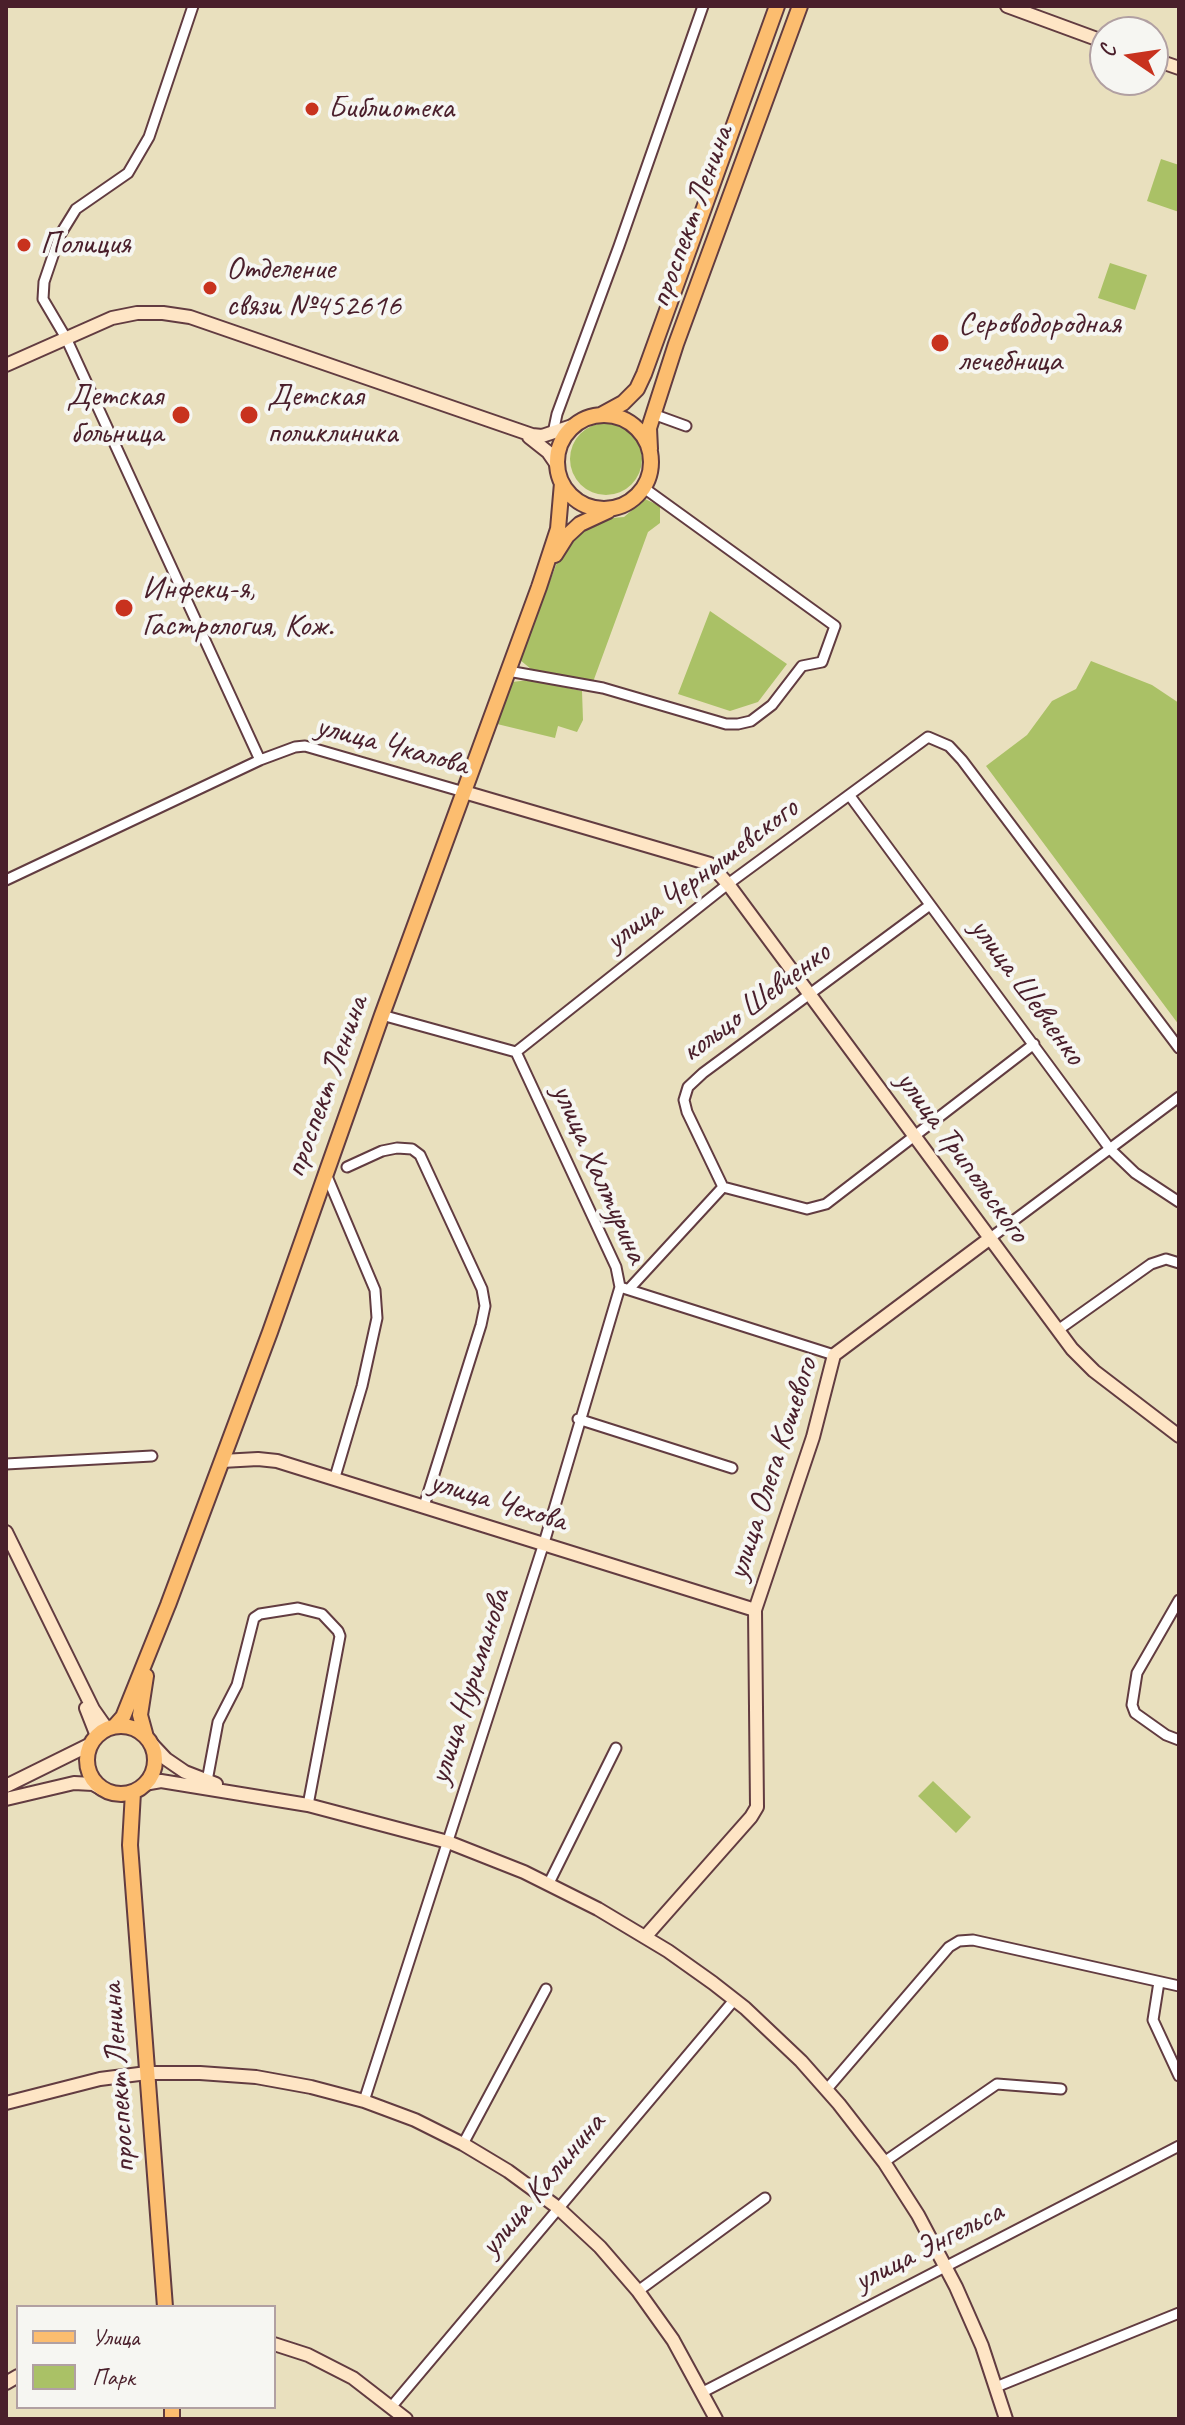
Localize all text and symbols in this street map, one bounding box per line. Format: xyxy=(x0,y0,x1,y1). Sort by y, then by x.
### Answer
north arrow xyxy=(1089,16,1169,96)
text: С xyxy=(1093,43,1122,59)
place label: Библиотека xyxy=(328,90,454,128)
marker: Библиотека xyxy=(303,100,321,118)
street label: проспект Ленина xyxy=(641,121,743,313)
place label: Полиция xyxy=(40,226,131,264)
marker: Полиция xyxy=(15,236,33,254)
place label: Отделение связи №452616 xyxy=(226,251,401,326)
marker: Отделение связи №452616 xyxy=(201,279,219,297)
place label: Сероводородная лечебница xyxy=(958,306,1121,381)
marker: Сероводородная лечебница xyxy=(929,332,951,354)
place label: Детская больница xyxy=(66,378,163,453)
place label: Детская поликлиника xyxy=(267,378,397,453)
marker: Детская больница xyxy=(170,404,192,426)
marker: Детская поликлиника xyxy=(238,404,260,426)
place label: Инфекц-я, Гастрология, Кож. xyxy=(142,571,334,646)
marker: Инфекц-я, Гастрология, Кож. xyxy=(113,597,135,619)
street label: улица Чкалова xyxy=(312,707,472,785)
street label: улица Чернышевского xyxy=(598,790,806,960)
street label: улица Шевченко xyxy=(961,911,1093,1073)
street label: кольцо Шевченко xyxy=(674,934,838,1072)
street label: проспект Ленина xyxy=(276,991,378,1183)
street label: улица Трипольского xyxy=(887,1063,1037,1251)
street label: улица Халтурина xyxy=(542,1078,656,1270)
street label: улица Олега Кошевого xyxy=(719,1353,827,1585)
street label: улица Чехова xyxy=(425,1463,571,1541)
street label: улица Нуриманова xyxy=(420,1585,520,1789)
street label: проспект Ленина xyxy=(93,1982,145,2174)
street label: улица Калинина xyxy=(472,2105,614,2265)
street label: улица Энгельса xyxy=(848,2193,1010,2301)
legend xyxy=(16,2305,276,2409)
text: Улица xyxy=(92,2322,140,2352)
text: Парк xyxy=(92,2362,135,2392)

